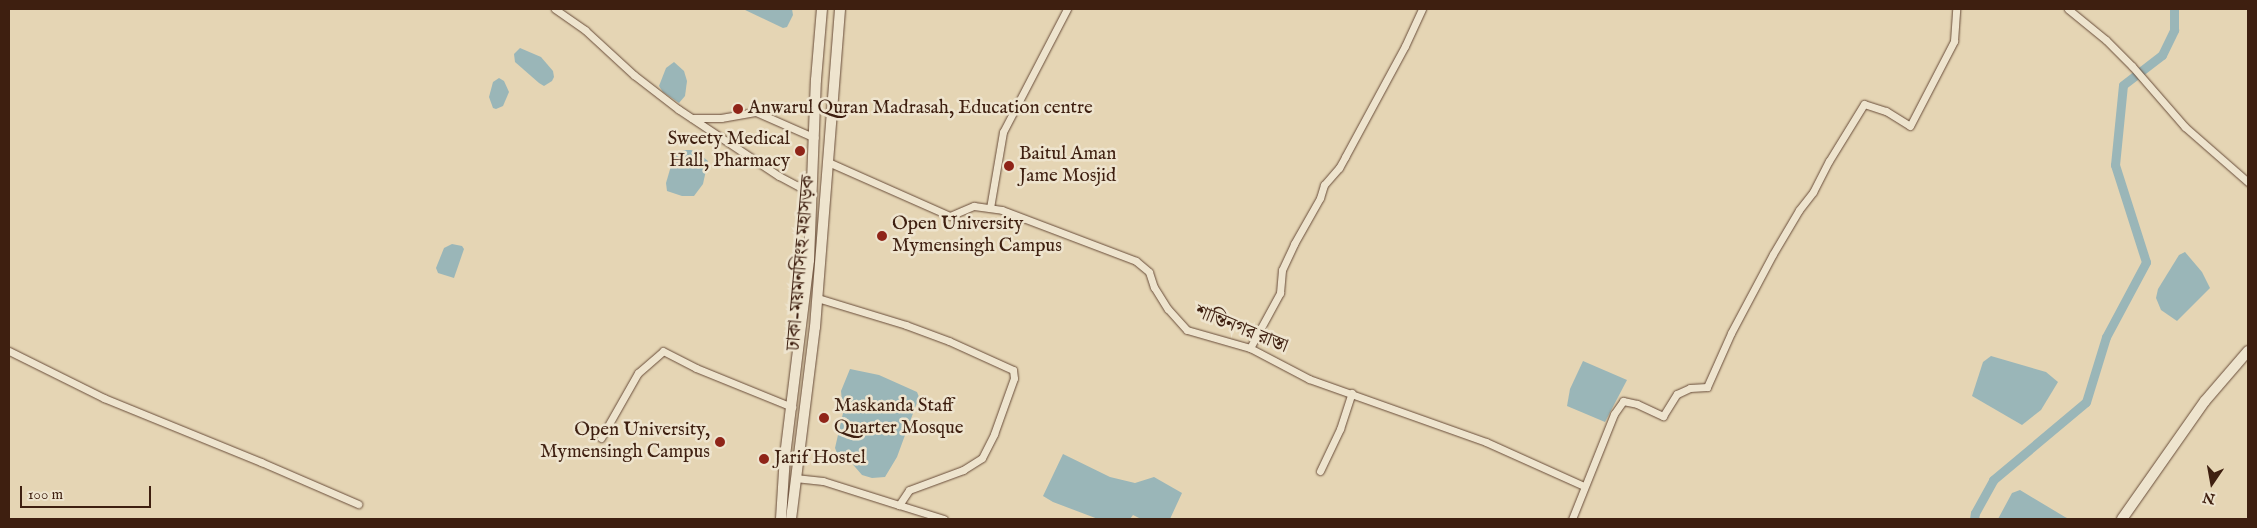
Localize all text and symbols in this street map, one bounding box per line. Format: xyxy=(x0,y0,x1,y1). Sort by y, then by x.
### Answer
place label: Anwarul Quran Madrasah, Education centre xyxy=(748,98,1093,120)
marker: Anwarul Quran Madrasah, Education centre xyxy=(732,103,744,115)
place label: Sweety Medical Hall, Pharmacy xyxy=(668,129,790,173)
place label: Baitul Aman Jame Mosjid xyxy=(1019,144,1116,188)
marker: Sweety Medical Hall, Pharmacy xyxy=(794,145,806,157)
marker: Baitul Aman Jame Mosjid xyxy=(1003,160,1015,172)
street label: ঢাকা-ময়মনসিংহ মহাসড়ক xyxy=(783,174,821,352)
place label: Open University Mymensingh Campus xyxy=(892,214,1062,258)
marker: Open University Mymensingh Campus xyxy=(876,230,888,242)
street label: শান্তিনগর রাস্তা xyxy=(1191,301,1291,359)
place label: Maskanda Staff Quarter Mosque xyxy=(834,396,964,440)
marker: Maskanda Staff Quarter Mosque xyxy=(818,412,830,424)
place label: Open University, Mymensingh Campus xyxy=(540,420,710,464)
marker: Open University, Mymensingh Campus xyxy=(714,436,726,448)
place label: Jarif Hostel xyxy=(774,448,866,470)
marker: Jarif Hostel xyxy=(758,453,770,465)
north arrow xyxy=(2187,458,2237,508)
scale bar xyxy=(22,476,154,508)
text: 100 m xyxy=(28,485,63,504)
text: N xyxy=(2201,488,2217,508)

